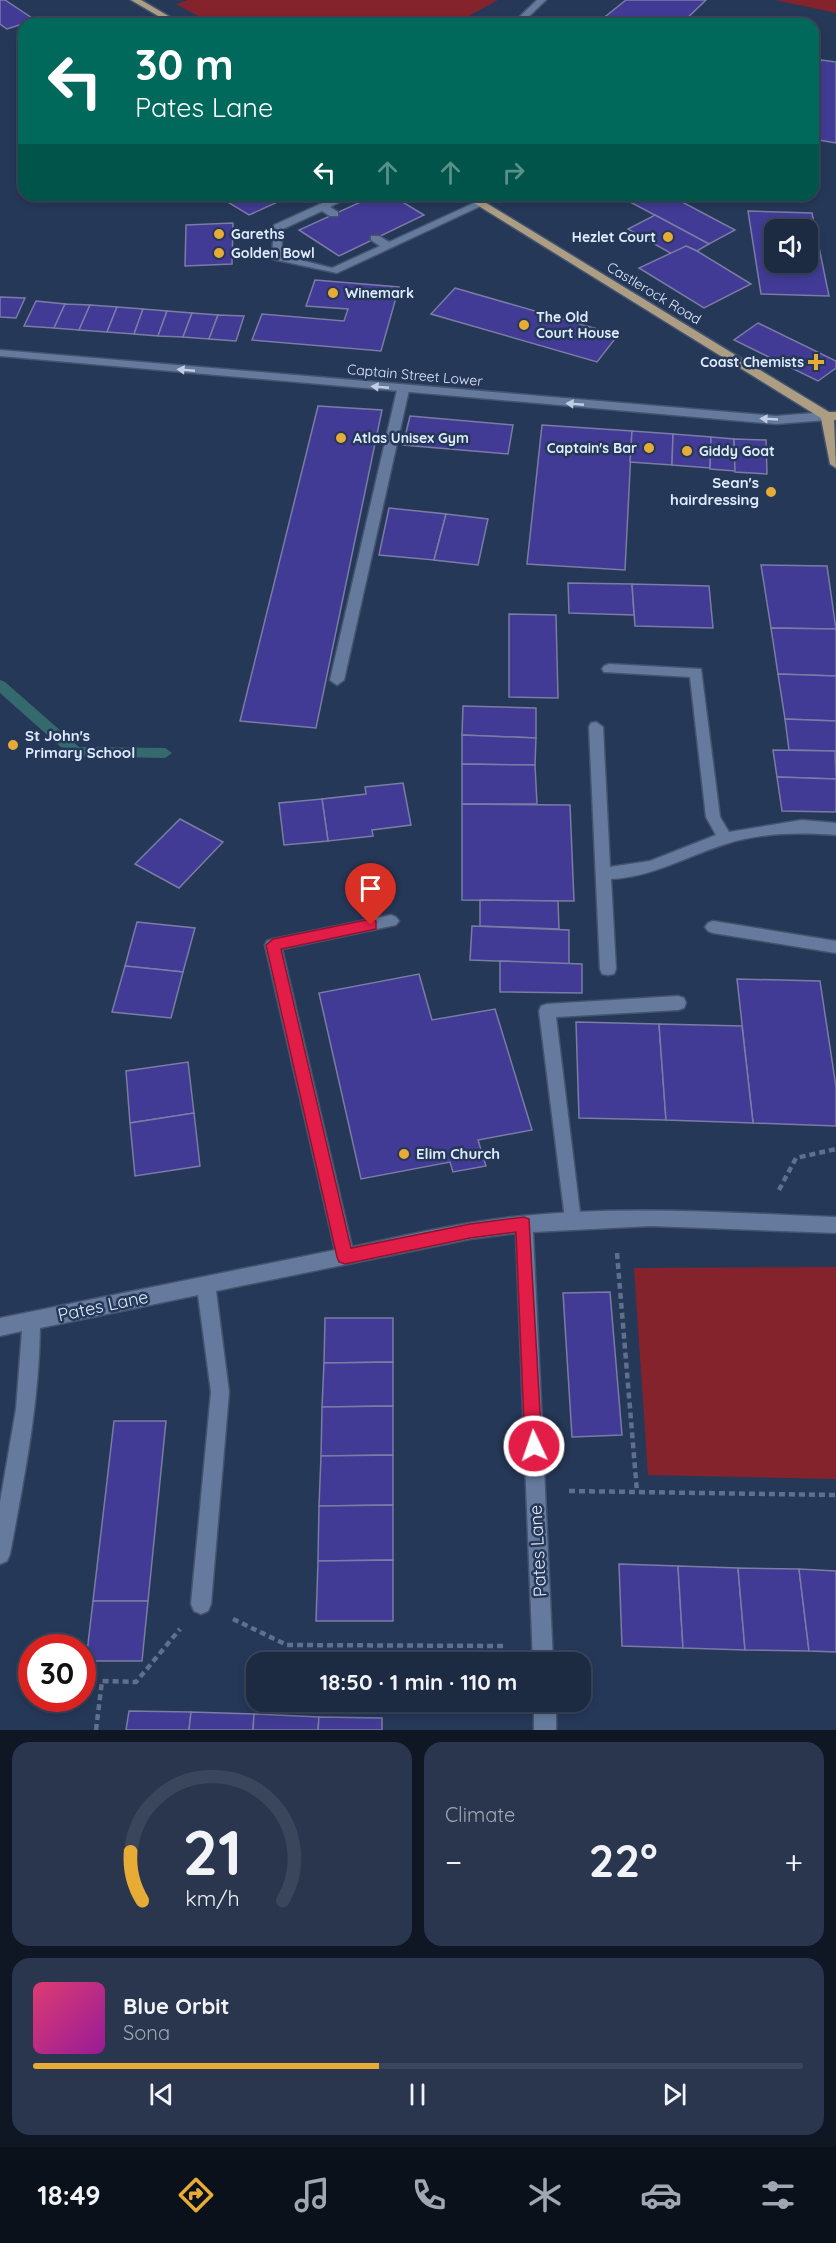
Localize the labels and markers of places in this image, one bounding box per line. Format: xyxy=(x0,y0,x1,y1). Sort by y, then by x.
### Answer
place label: Gareths xyxy=(231,225,285,243)
marker: Gareths xyxy=(212,227,226,241)
place label: Hezlet Court xyxy=(572,228,656,246)
marker: Hezlet Court xyxy=(661,230,675,244)
place label: Golden Bowl xyxy=(231,244,315,262)
marker: Golden Bowl xyxy=(212,246,226,260)
place label: Winemark xyxy=(345,284,414,302)
marker: Winemark xyxy=(326,286,340,300)
place label: The Old Court House xyxy=(536,308,619,342)
marker: The Old Court House xyxy=(517,318,531,332)
place label: Coast Chemists xyxy=(700,353,804,371)
marker: Coast Chemists xyxy=(809,355,823,369)
place label: Atlas Unisex Gym xyxy=(353,429,469,447)
marker: Atlas Unisex Gym xyxy=(334,431,348,445)
place label: Captain's Bar xyxy=(547,439,637,457)
marker: Captain's Bar xyxy=(642,441,656,455)
place label: Giddy Goat xyxy=(699,442,775,460)
marker: Giddy Goat xyxy=(680,444,694,458)
place label: Sean's hairdressing xyxy=(670,473,759,509)
marker: Sean's hairdressing xyxy=(764,485,778,499)
place label: St John's Primary School xyxy=(25,726,135,762)
marker: St John's Primary School xyxy=(6,738,20,752)
pin xyxy=(345,863,396,925)
place label: Elim Church xyxy=(416,1144,500,1163)
marker: Elim Church xyxy=(397,1147,411,1161)

